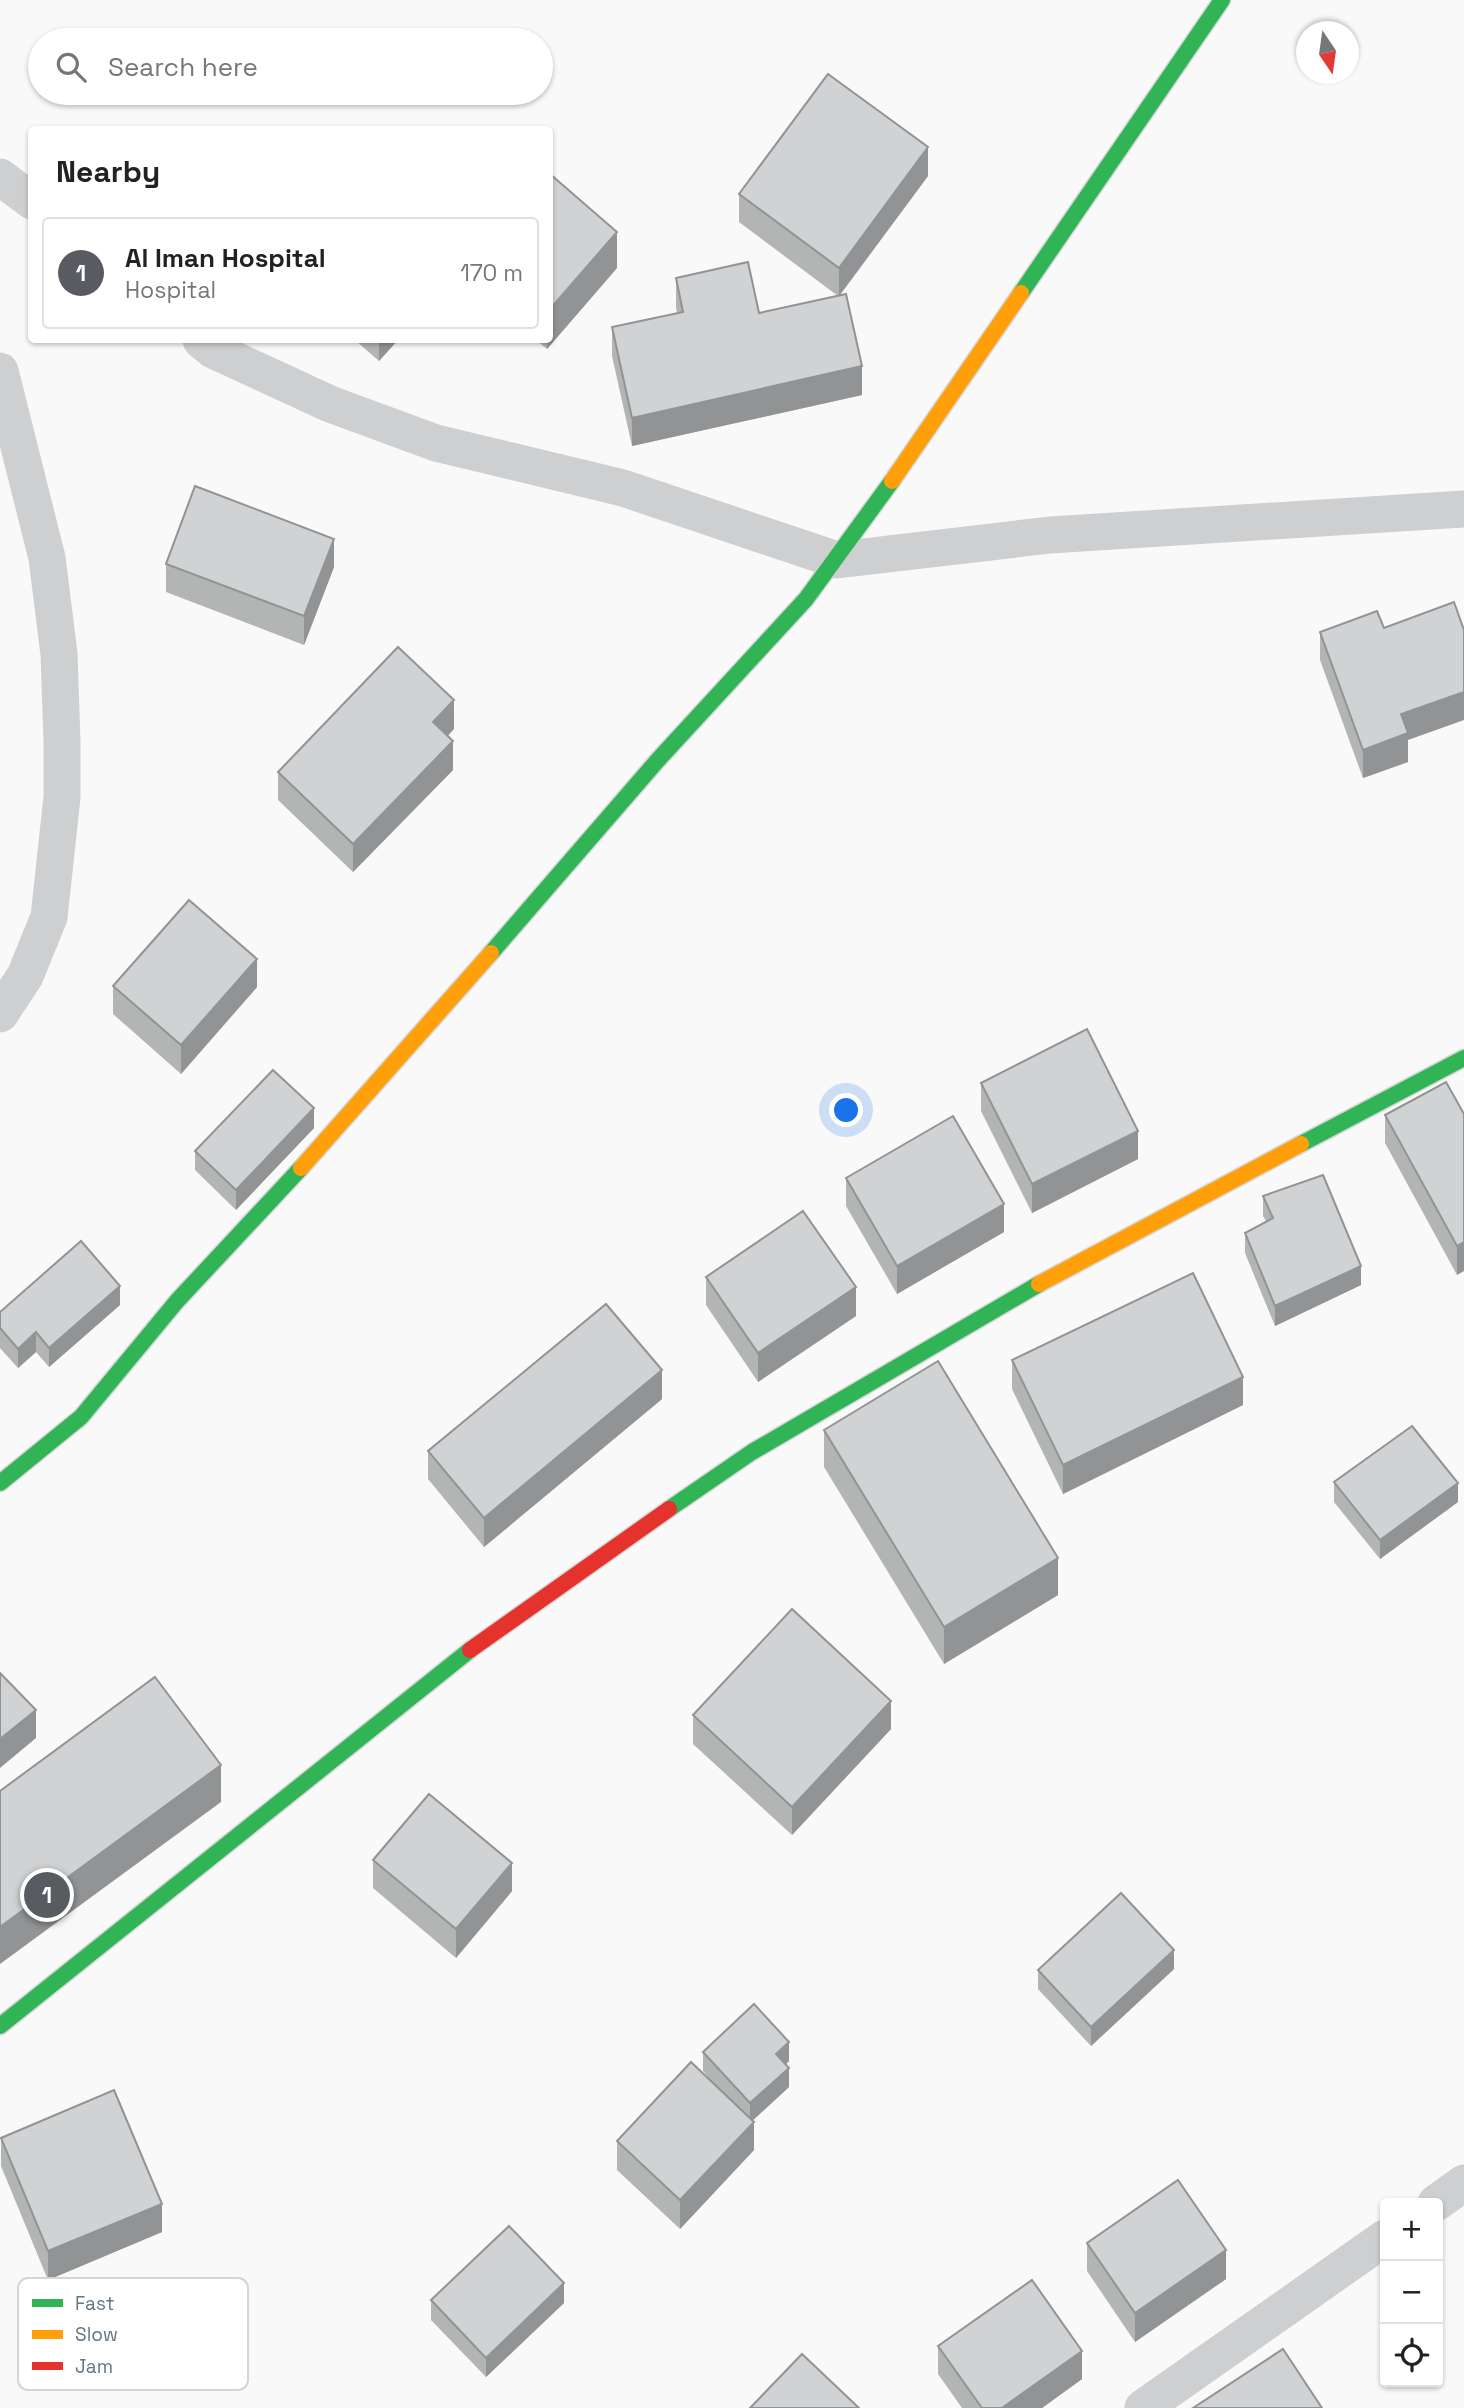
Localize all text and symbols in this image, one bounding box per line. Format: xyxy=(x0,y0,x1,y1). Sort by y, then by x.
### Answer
north arrow xyxy=(1296,21,1359,84)
search box xyxy=(28,28,553,105)
icon: search xyxy=(52,48,90,86)
text: Search here xyxy=(108,50,258,84)
text: Nearby xyxy=(56,152,160,191)
text: Al Iman Hospital xyxy=(125,241,326,275)
text: 1 xyxy=(76,258,86,288)
text: 170 m xyxy=(460,258,523,288)
text: Hospital xyxy=(125,275,216,305)
your location xyxy=(829,1093,863,1127)
pin: 1 xyxy=(24,1869,70,1921)
map controls xyxy=(1380,2198,1443,2387)
button: + xyxy=(1380,2198,1443,2261)
button: − xyxy=(1380,2261,1443,2324)
legend xyxy=(18,2278,248,2390)
text: Fast xyxy=(75,2291,115,2316)
text: Slow xyxy=(75,2322,118,2347)
button: locate xyxy=(1380,2324,1443,2387)
text: Jam xyxy=(75,2354,113,2379)

